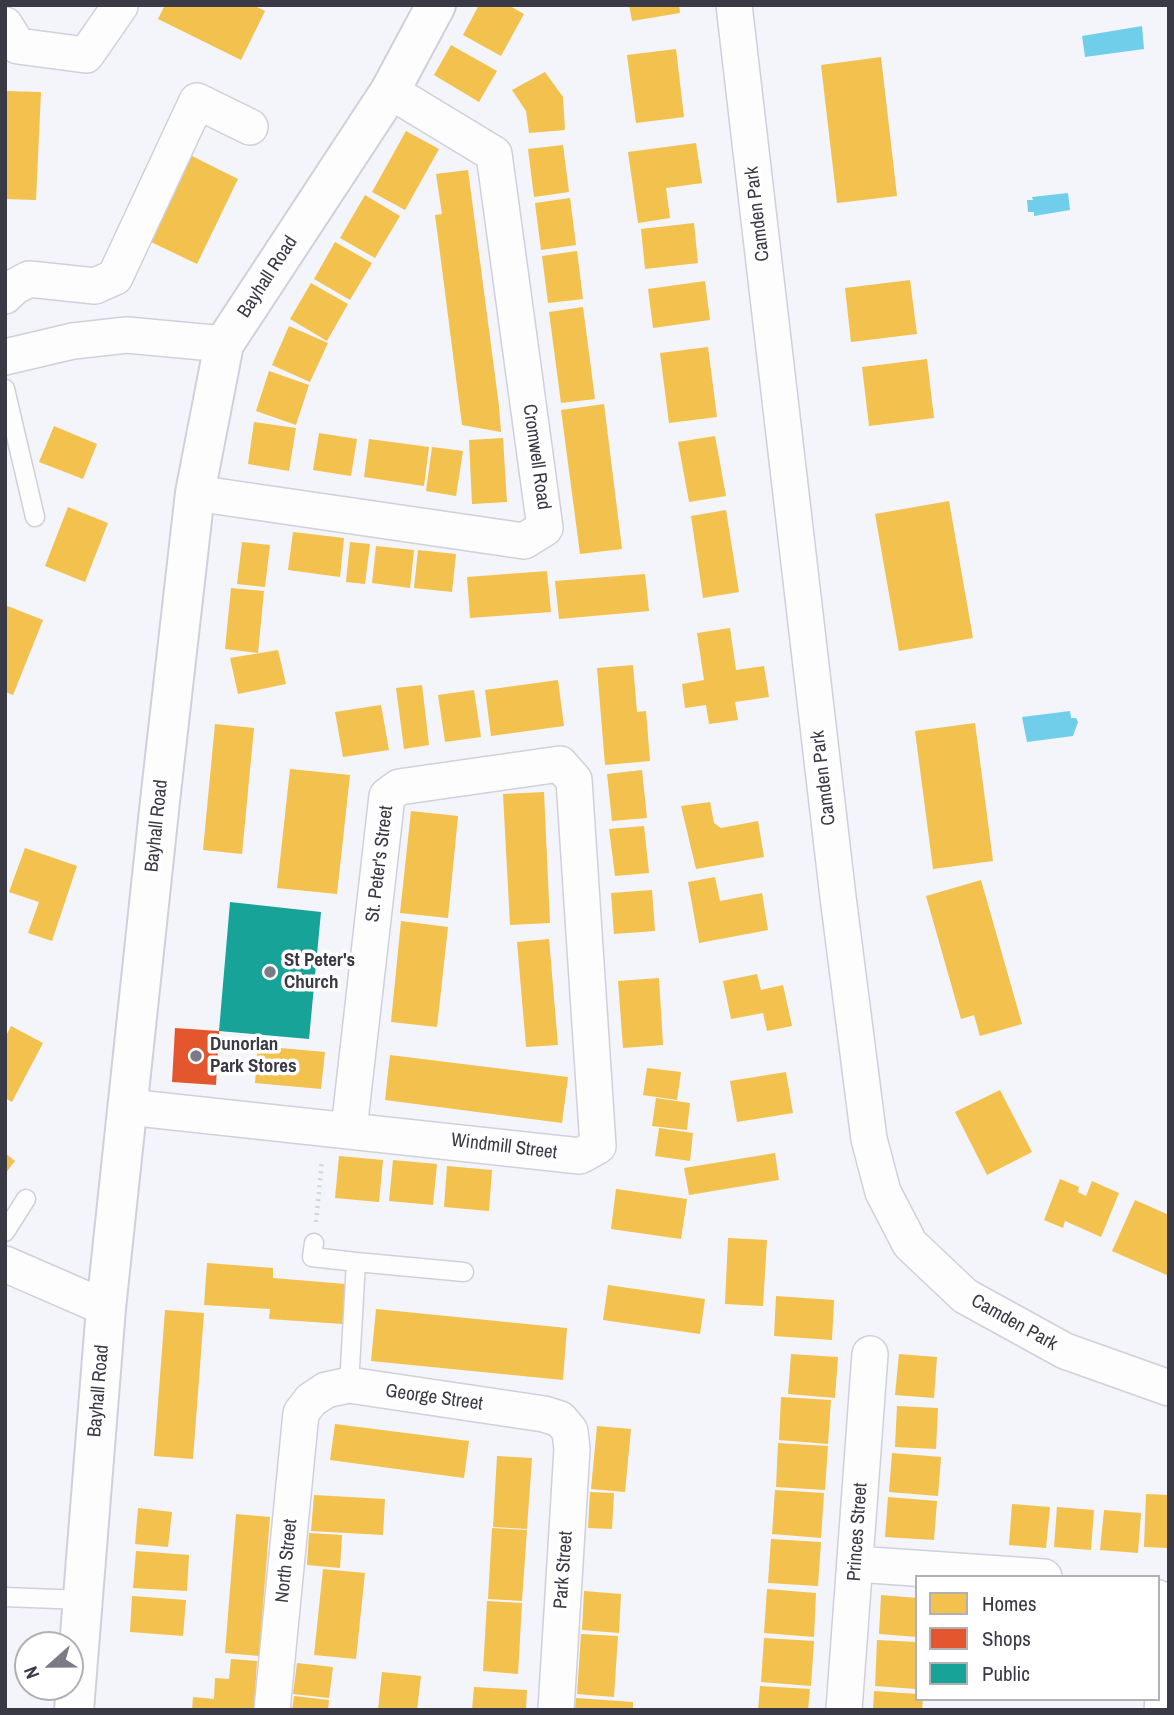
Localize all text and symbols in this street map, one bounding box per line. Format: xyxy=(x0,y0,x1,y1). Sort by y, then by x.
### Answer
street label: Camden Park xyxy=(741,165,775,263)
street label: Bayhall Road xyxy=(233,232,303,322)
street label: Cromwell Road xyxy=(517,403,555,511)
street label: Camden Park xyxy=(807,729,841,827)
street label: Bayhall Road xyxy=(141,779,173,873)
street label: St. Peter's Street xyxy=(362,804,398,924)
place label: St Peter's Church xyxy=(284,950,355,994)
marker: St Peter's Church xyxy=(262,964,278,980)
place label: Dunorlan Park Stores xyxy=(210,1034,297,1078)
marker: Dunorlan Park Stores xyxy=(188,1048,204,1064)
street label: Windmill Street xyxy=(450,1129,558,1165)
street label: Camden Park xyxy=(967,1290,1061,1356)
street label: Bayhall Road xyxy=(84,1344,114,1438)
street label: George Street xyxy=(384,1380,484,1416)
street label: Princes Street xyxy=(843,1482,873,1582)
street label: North Street xyxy=(271,1518,303,1604)
street label: Park Street xyxy=(550,1530,578,1610)
legend xyxy=(915,1575,1160,1701)
text: Homes xyxy=(982,1589,1037,1618)
text: Shops xyxy=(982,1624,1031,1653)
north arrow xyxy=(14,1631,84,1701)
text: Public xyxy=(982,1659,1030,1688)
text: N xyxy=(17,1663,45,1683)

